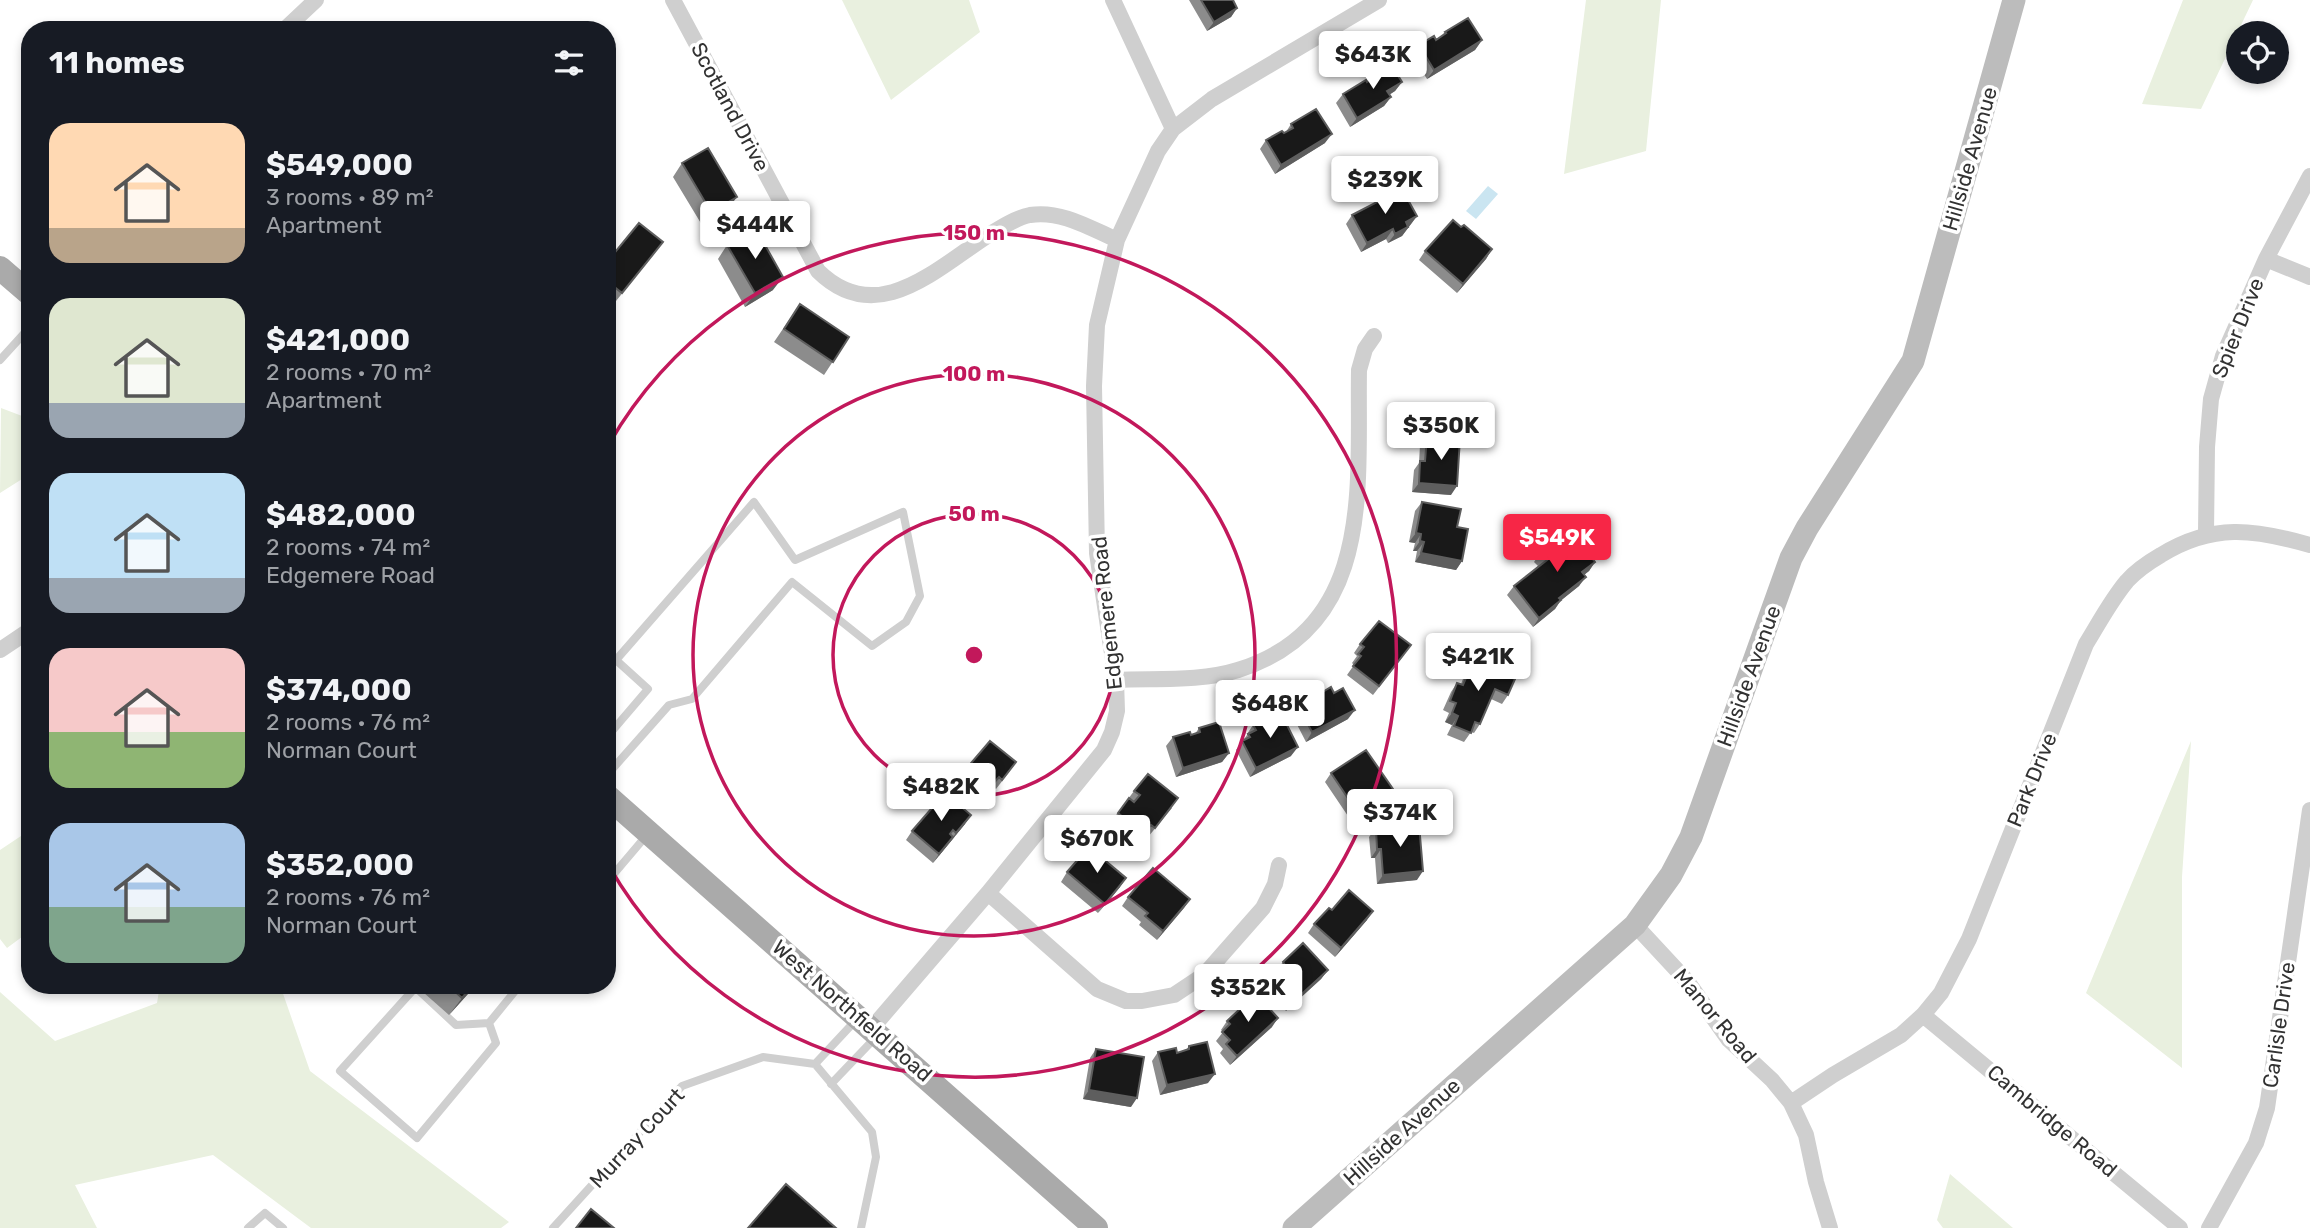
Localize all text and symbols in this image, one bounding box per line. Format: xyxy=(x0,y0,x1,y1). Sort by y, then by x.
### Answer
map controls xyxy=(2226,21,2289,84)
button: locate xyxy=(2226,21,2289,84)
pin: $643K xyxy=(1324,32,1422,91)
street label: Scotland Drive xyxy=(686,38,775,176)
text: $643K xyxy=(1335,40,1411,68)
icon: filters xyxy=(550,44,588,82)
text: 11 homes xyxy=(49,45,185,81)
street label: Hillside Avenue xyxy=(1937,84,2002,234)
text: $549,000 xyxy=(266,147,413,183)
icon: home xyxy=(105,151,189,235)
pin: $239K xyxy=(1336,156,1434,216)
text: $239K xyxy=(1347,165,1423,193)
text: 3 rooms · 89 m² xyxy=(266,183,434,211)
pin: $444K xyxy=(706,202,804,261)
text: $444K xyxy=(716,210,794,238)
text: Apartment xyxy=(266,211,382,239)
text: 150 m xyxy=(943,220,1005,245)
street label: Spier Drive xyxy=(2206,274,2269,381)
text: $421,000 xyxy=(266,322,410,358)
icon: home xyxy=(105,326,189,410)
text: 2 rooms · 70 m² xyxy=(266,358,431,386)
text: 100 m xyxy=(943,361,1005,386)
text: Apartment xyxy=(266,386,382,414)
pin: $350K xyxy=(1392,402,1490,462)
text: $350K xyxy=(1403,411,1479,439)
text: $482,000 xyxy=(266,497,416,533)
icon: home xyxy=(105,501,189,585)
text: 50 m xyxy=(948,501,1000,526)
pin: $549K xyxy=(1508,514,1606,574)
text: $549K xyxy=(1519,523,1595,551)
text: 2 rooms · 74 m² xyxy=(266,533,430,561)
street label: Edgemere Road xyxy=(1086,535,1127,691)
text: Edgemere Road xyxy=(266,561,435,589)
street label: Hillside Avenue xyxy=(1711,602,1786,750)
pin: $421K xyxy=(1429,634,1527,693)
text: $421K xyxy=(1442,642,1514,670)
centre of rings xyxy=(962,643,986,667)
text: $374,000 xyxy=(266,672,412,708)
icon: home xyxy=(105,676,189,760)
pin: $648K xyxy=(1221,680,1319,740)
text: $648K xyxy=(1232,689,1308,717)
text: 2 rooms · 76 m² xyxy=(266,708,430,736)
street label: Park Drive xyxy=(2001,729,2062,830)
text: Norman Court xyxy=(266,736,417,764)
pin: $482K xyxy=(892,764,990,823)
text: $482K xyxy=(903,772,979,800)
pin: $374K xyxy=(1351,790,1449,849)
text: $374K xyxy=(1363,798,1437,826)
pin: $670K xyxy=(1048,816,1146,875)
text: $670K xyxy=(1060,824,1134,852)
text: $352,000 xyxy=(266,847,414,883)
icon: home xyxy=(105,851,189,935)
text: 2 rooms · 76 m² xyxy=(266,883,430,911)
text: Norman Court xyxy=(266,911,417,939)
street label: West Northfield Road xyxy=(767,934,937,1087)
street label: Carlisle Drive xyxy=(2257,960,2300,1090)
street label: Manor Road xyxy=(1669,963,1762,1068)
pin: $352K xyxy=(1199,964,1297,1024)
text: $352K xyxy=(1210,973,1286,1001)
street label: Cambridge Road xyxy=(1982,1059,2122,1182)
street label: Hillside Avenue xyxy=(1338,1073,1465,1191)
street label: Murray Court xyxy=(584,1083,689,1193)

